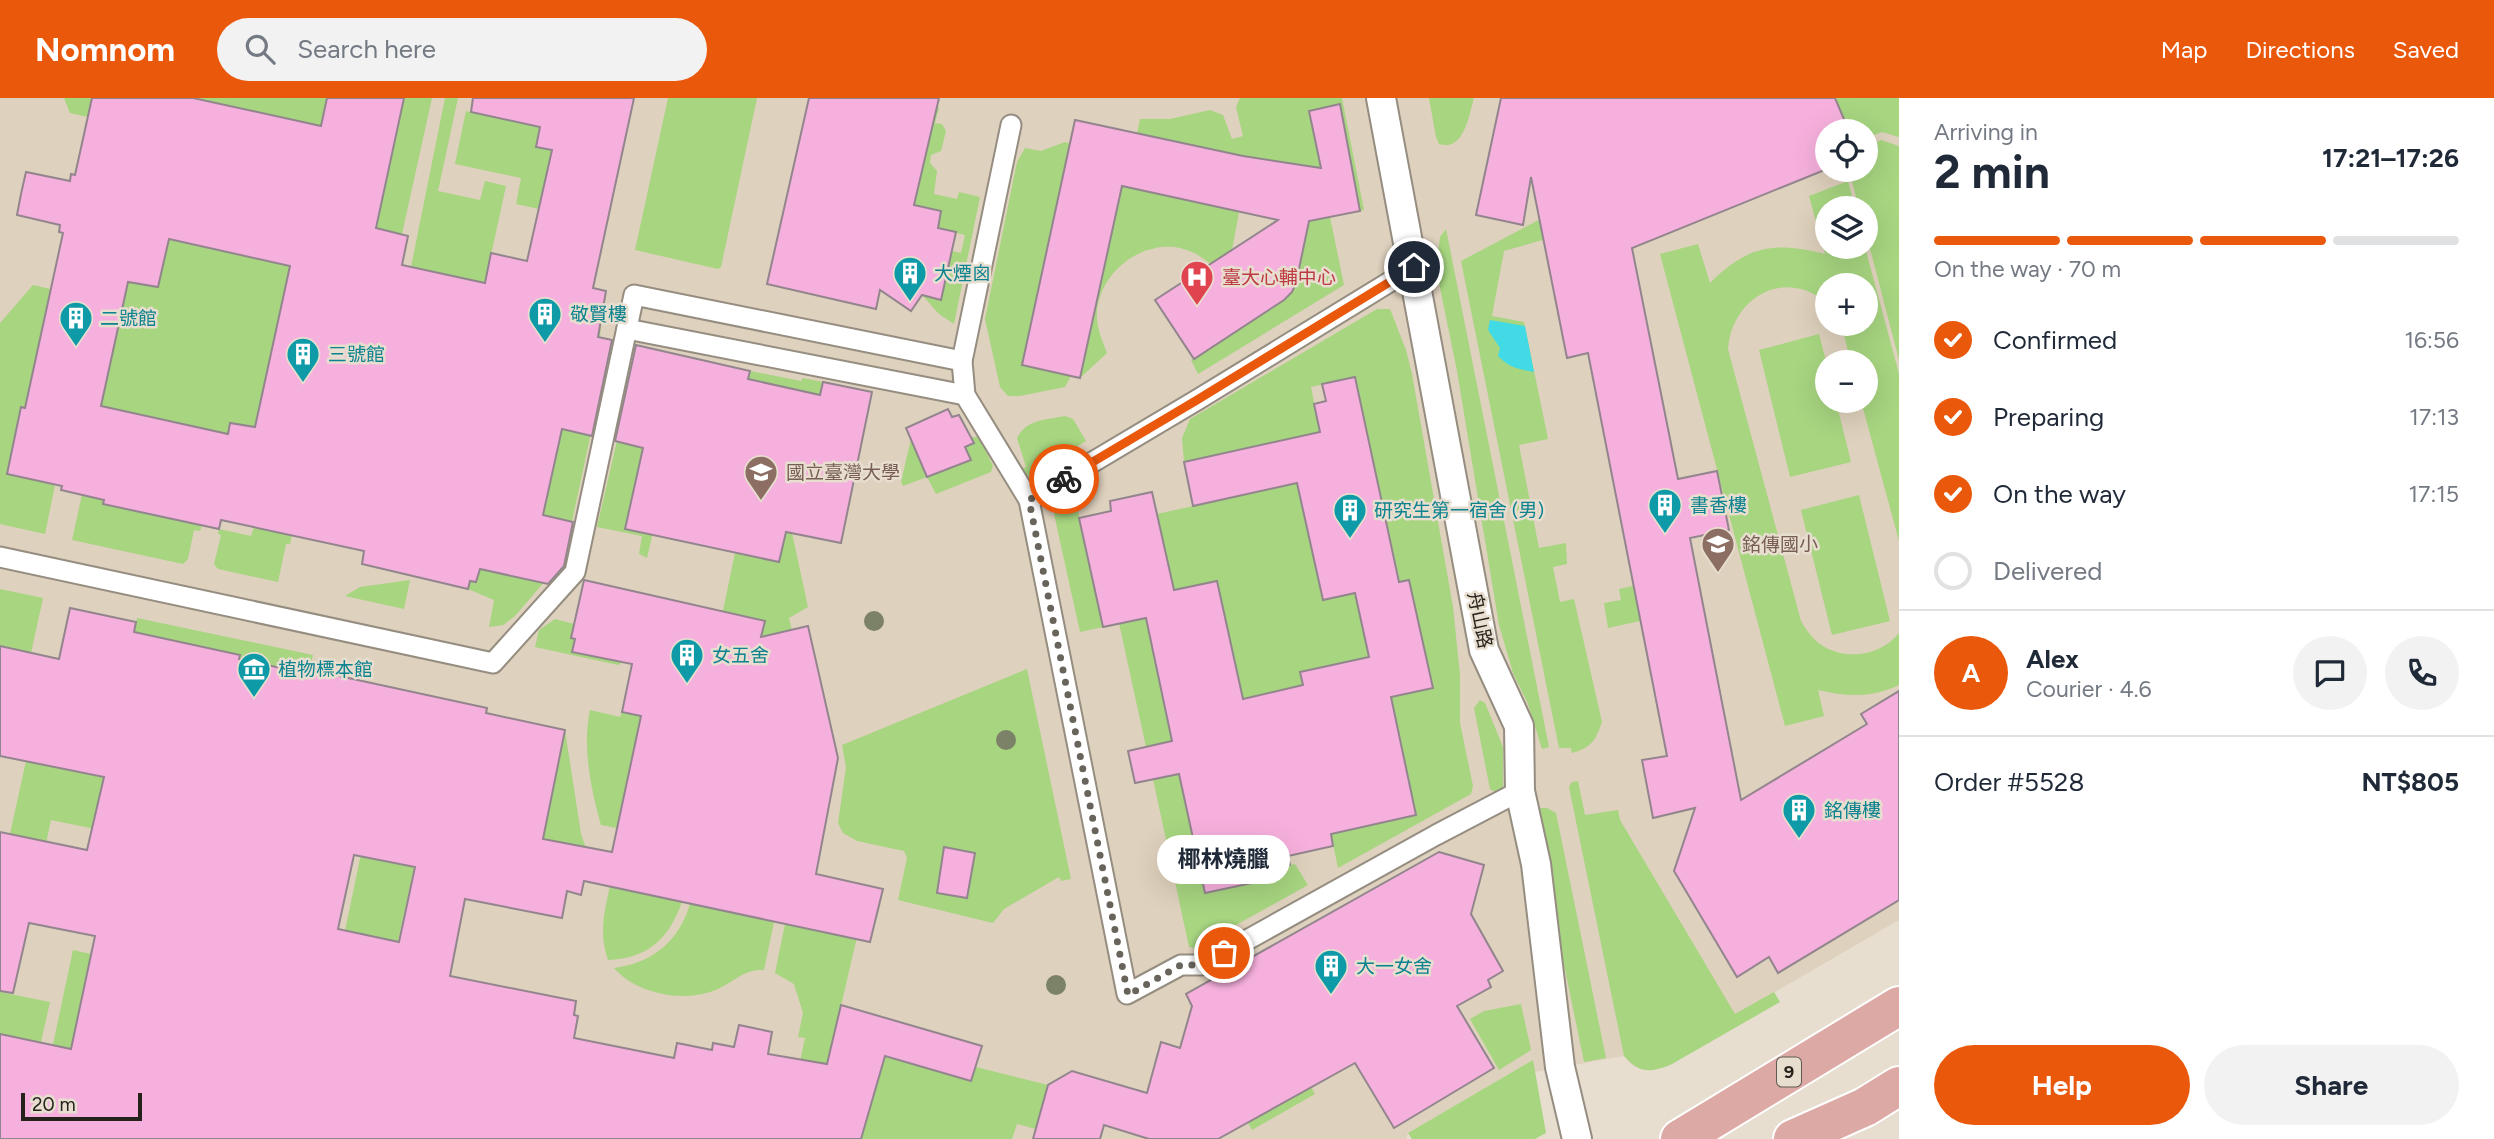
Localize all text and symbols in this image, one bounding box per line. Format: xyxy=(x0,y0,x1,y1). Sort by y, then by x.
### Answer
search box xyxy=(217,18,707,81)
text: Nomnom xyxy=(35,30,175,69)
icon: search xyxy=(241,30,279,68)
text: Search here xyxy=(297,33,436,65)
text: Map xyxy=(2161,35,2207,64)
text: Directions xyxy=(2245,35,2355,64)
text: Saved xyxy=(2393,35,2459,64)
text: Arriving in xyxy=(1934,118,2038,146)
map controls xyxy=(1815,119,1878,413)
button: locate xyxy=(1815,119,1878,182)
text: 17:21–17:26 xyxy=(2322,142,2459,174)
text: 2 min xyxy=(1934,144,2050,200)
button: layers xyxy=(1815,196,1878,259)
pin xyxy=(1384,237,1444,297)
icon: home xyxy=(1395,248,1433,286)
building icon: 大煙囪 xyxy=(891,254,929,303)
text: On the way · 70 m xyxy=(1934,255,2121,283)
hospital icon: 臺大心輔中心 xyxy=(1178,258,1216,307)
place label: 大煙囪 xyxy=(934,262,991,285)
place label: 臺大心輔中心 xyxy=(1222,266,1336,289)
button: + xyxy=(1815,273,1878,336)
building icon: 敬賢樓 xyxy=(526,295,564,344)
building icon: 二號館 xyxy=(57,299,95,348)
place label: 敬賢樓 xyxy=(570,303,627,326)
place label: 二號館 xyxy=(100,307,157,330)
icon: check xyxy=(1934,321,1972,359)
text: Confirmed xyxy=(1993,324,2117,356)
text: 16:56 xyxy=(2404,326,2459,354)
building icon: 三號館 xyxy=(284,335,322,384)
place label: 三號館 xyxy=(328,343,385,366)
button: − xyxy=(1815,350,1878,413)
icon: check xyxy=(1934,398,1972,436)
text: Preparing xyxy=(1993,401,2104,433)
text: 17:13 xyxy=(2409,403,2459,431)
courier xyxy=(1029,444,1099,514)
school or university icon: 國立臺灣大學 xyxy=(742,453,780,502)
icon: bike xyxy=(1045,460,1083,498)
place label: 國立臺灣大學 xyxy=(786,461,900,484)
icon: check xyxy=(1934,475,1972,513)
text: On the way xyxy=(1993,478,2126,510)
text: 17:15 xyxy=(2409,480,2459,508)
building icon: 書香樓 xyxy=(1646,486,1684,535)
building icon: 研究生第一宿舍 (男) xyxy=(1331,491,1369,540)
place label: 書香樓 xyxy=(1690,494,1747,517)
place label: 研究生第一宿舍 (男) xyxy=(1374,499,1544,522)
school or university icon: 銘傳國小 xyxy=(1699,525,1737,574)
place label: 銘傳國小 xyxy=(1742,533,1818,556)
text: Delivered xyxy=(1993,555,2102,587)
street label: 舟山路 xyxy=(1463,590,1497,650)
building icon: 女五舍 xyxy=(668,636,706,685)
button: chat xyxy=(2293,636,2367,710)
button: phone xyxy=(2385,636,2459,710)
text: Alex xyxy=(2026,643,2079,675)
place label: 女五舍 xyxy=(712,644,769,667)
museum icon: 植物標本館 xyxy=(235,650,273,699)
text: A xyxy=(1962,657,1980,689)
place label: 植物標本館 xyxy=(278,658,373,681)
text: Courier · 4.6 xyxy=(2026,675,2152,703)
text: Order #5528 xyxy=(1934,766,2084,798)
text: NT$805 xyxy=(2361,766,2459,798)
building icon: 銘傳樓 xyxy=(1780,791,1818,840)
place label: 銘傳樓 xyxy=(1824,799,1881,822)
callout: 椰林燒臘 xyxy=(1158,834,1290,883)
text: 椰林燒臘 xyxy=(1178,845,1270,873)
pin xyxy=(1194,923,1254,983)
icon: bag xyxy=(1205,934,1243,972)
building icon: 大一女舍 xyxy=(1312,947,1350,996)
place label: 大一女舍 xyxy=(1356,955,1432,978)
button: Help xyxy=(1934,1045,2190,1125)
button: Share xyxy=(2204,1045,2459,1125)
road number: 9 xyxy=(1777,1057,1801,1086)
scale bar xyxy=(21,1090,142,1122)
text: 20 m xyxy=(32,1093,76,1116)

